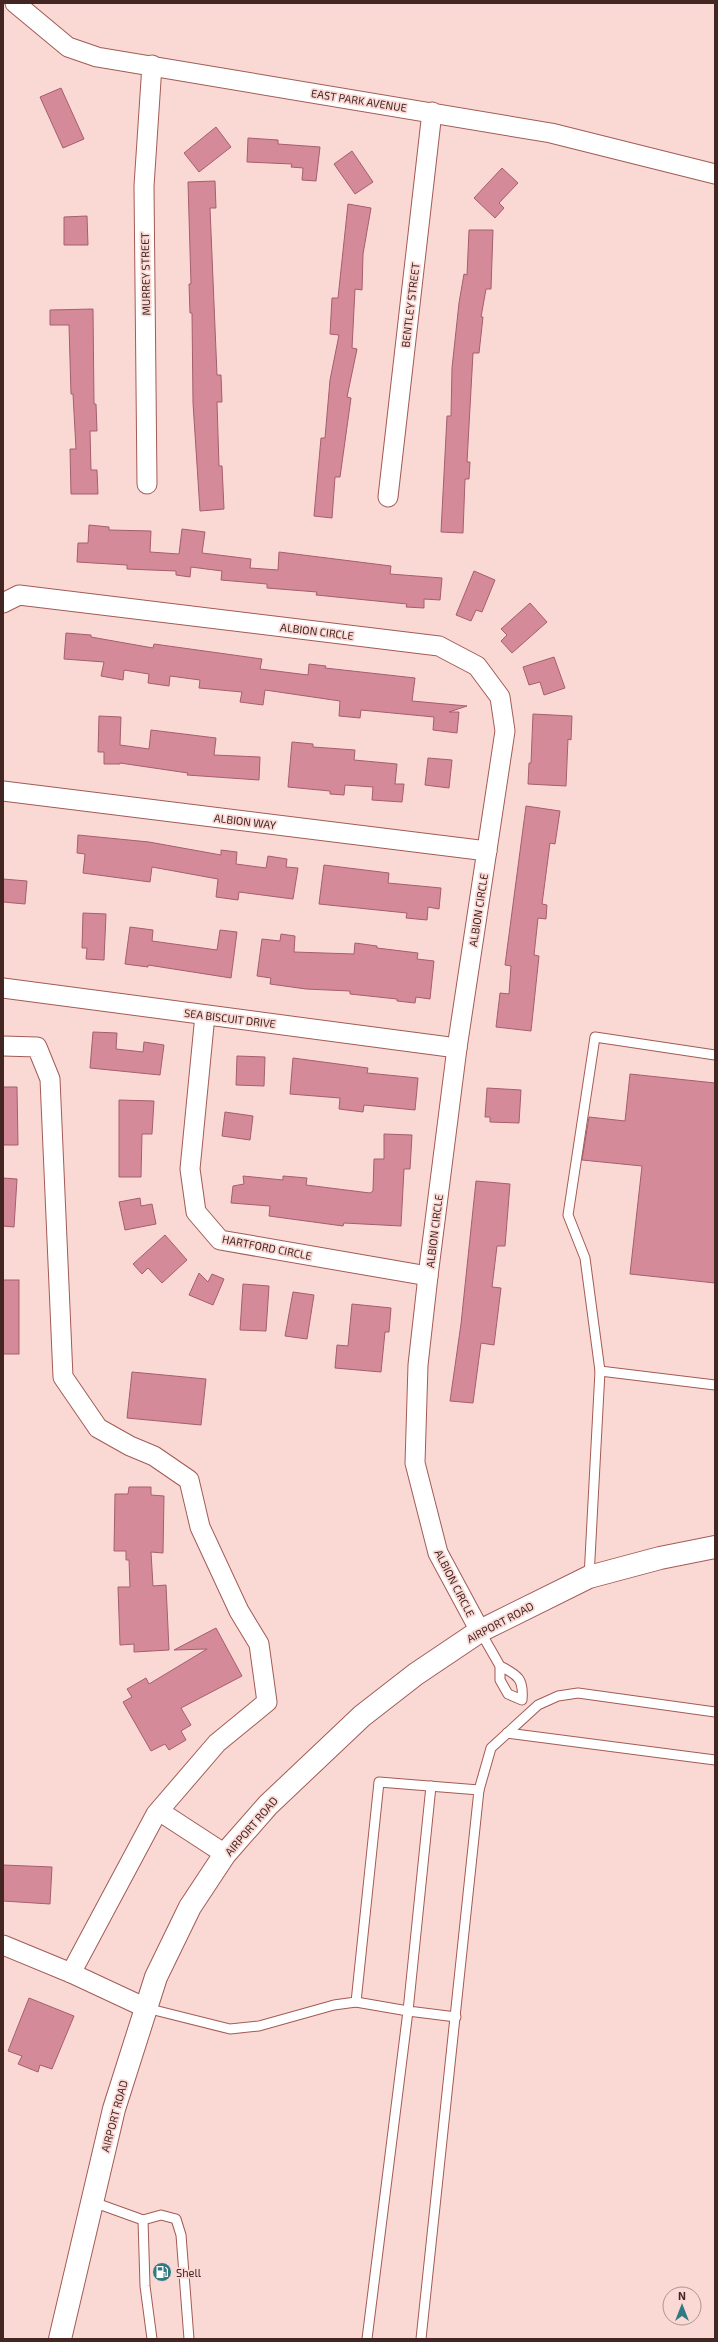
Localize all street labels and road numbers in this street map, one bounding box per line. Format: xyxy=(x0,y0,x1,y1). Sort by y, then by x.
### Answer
street label: EAST PARK AVENUE xyxy=(310,86,408,114)
street label: MURREY STREET xyxy=(138,232,152,316)
street label: BENTLEY STREET xyxy=(398,261,422,348)
street label: ALBION CIRCLE xyxy=(280,620,354,642)
street label: ALBION WAY xyxy=(213,811,277,831)
street label: ALBION CIRCLE xyxy=(466,873,490,947)
street label: SEA BISCUIT DRIVE xyxy=(183,1006,277,1030)
street label: ALBION CIRCLE xyxy=(423,1194,445,1268)
street label: HARTFORD CIRCLE xyxy=(221,1232,313,1262)
street label: ALBION CIRCLE xyxy=(432,1547,478,1619)
street label: AIRPORT ROAD xyxy=(464,1599,536,1645)
street label: AIRPORT ROAD xyxy=(222,1794,280,1858)
street label: AIRPORT ROAD xyxy=(98,2079,130,2153)

